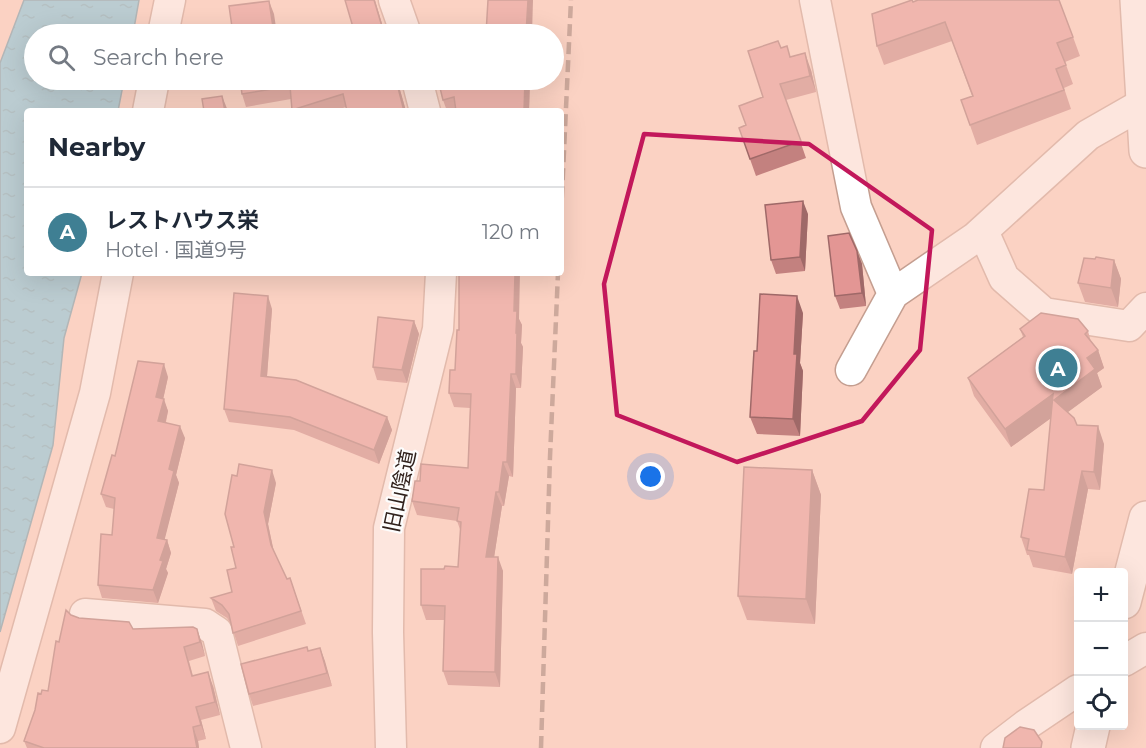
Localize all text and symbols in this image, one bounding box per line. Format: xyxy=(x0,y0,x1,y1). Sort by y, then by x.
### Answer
search box xyxy=(24,24,564,90)
icon: search xyxy=(45,41,78,74)
text: Search here xyxy=(93,44,224,71)
text: Nearby xyxy=(48,131,145,163)
text: レストハウス栄 xyxy=(105,207,259,234)
text: A xyxy=(60,220,75,244)
text: 120 m xyxy=(482,220,540,244)
text: Hotel · 国道9号 xyxy=(105,238,247,262)
pin: A xyxy=(1038,346,1078,391)
street label: 旧山陰道 xyxy=(379,447,420,535)
your location xyxy=(636,462,665,491)
map controls xyxy=(1074,568,1128,730)
button: + xyxy=(1074,568,1128,622)
button: − xyxy=(1074,622,1128,676)
button: locate xyxy=(1074,676,1128,730)

